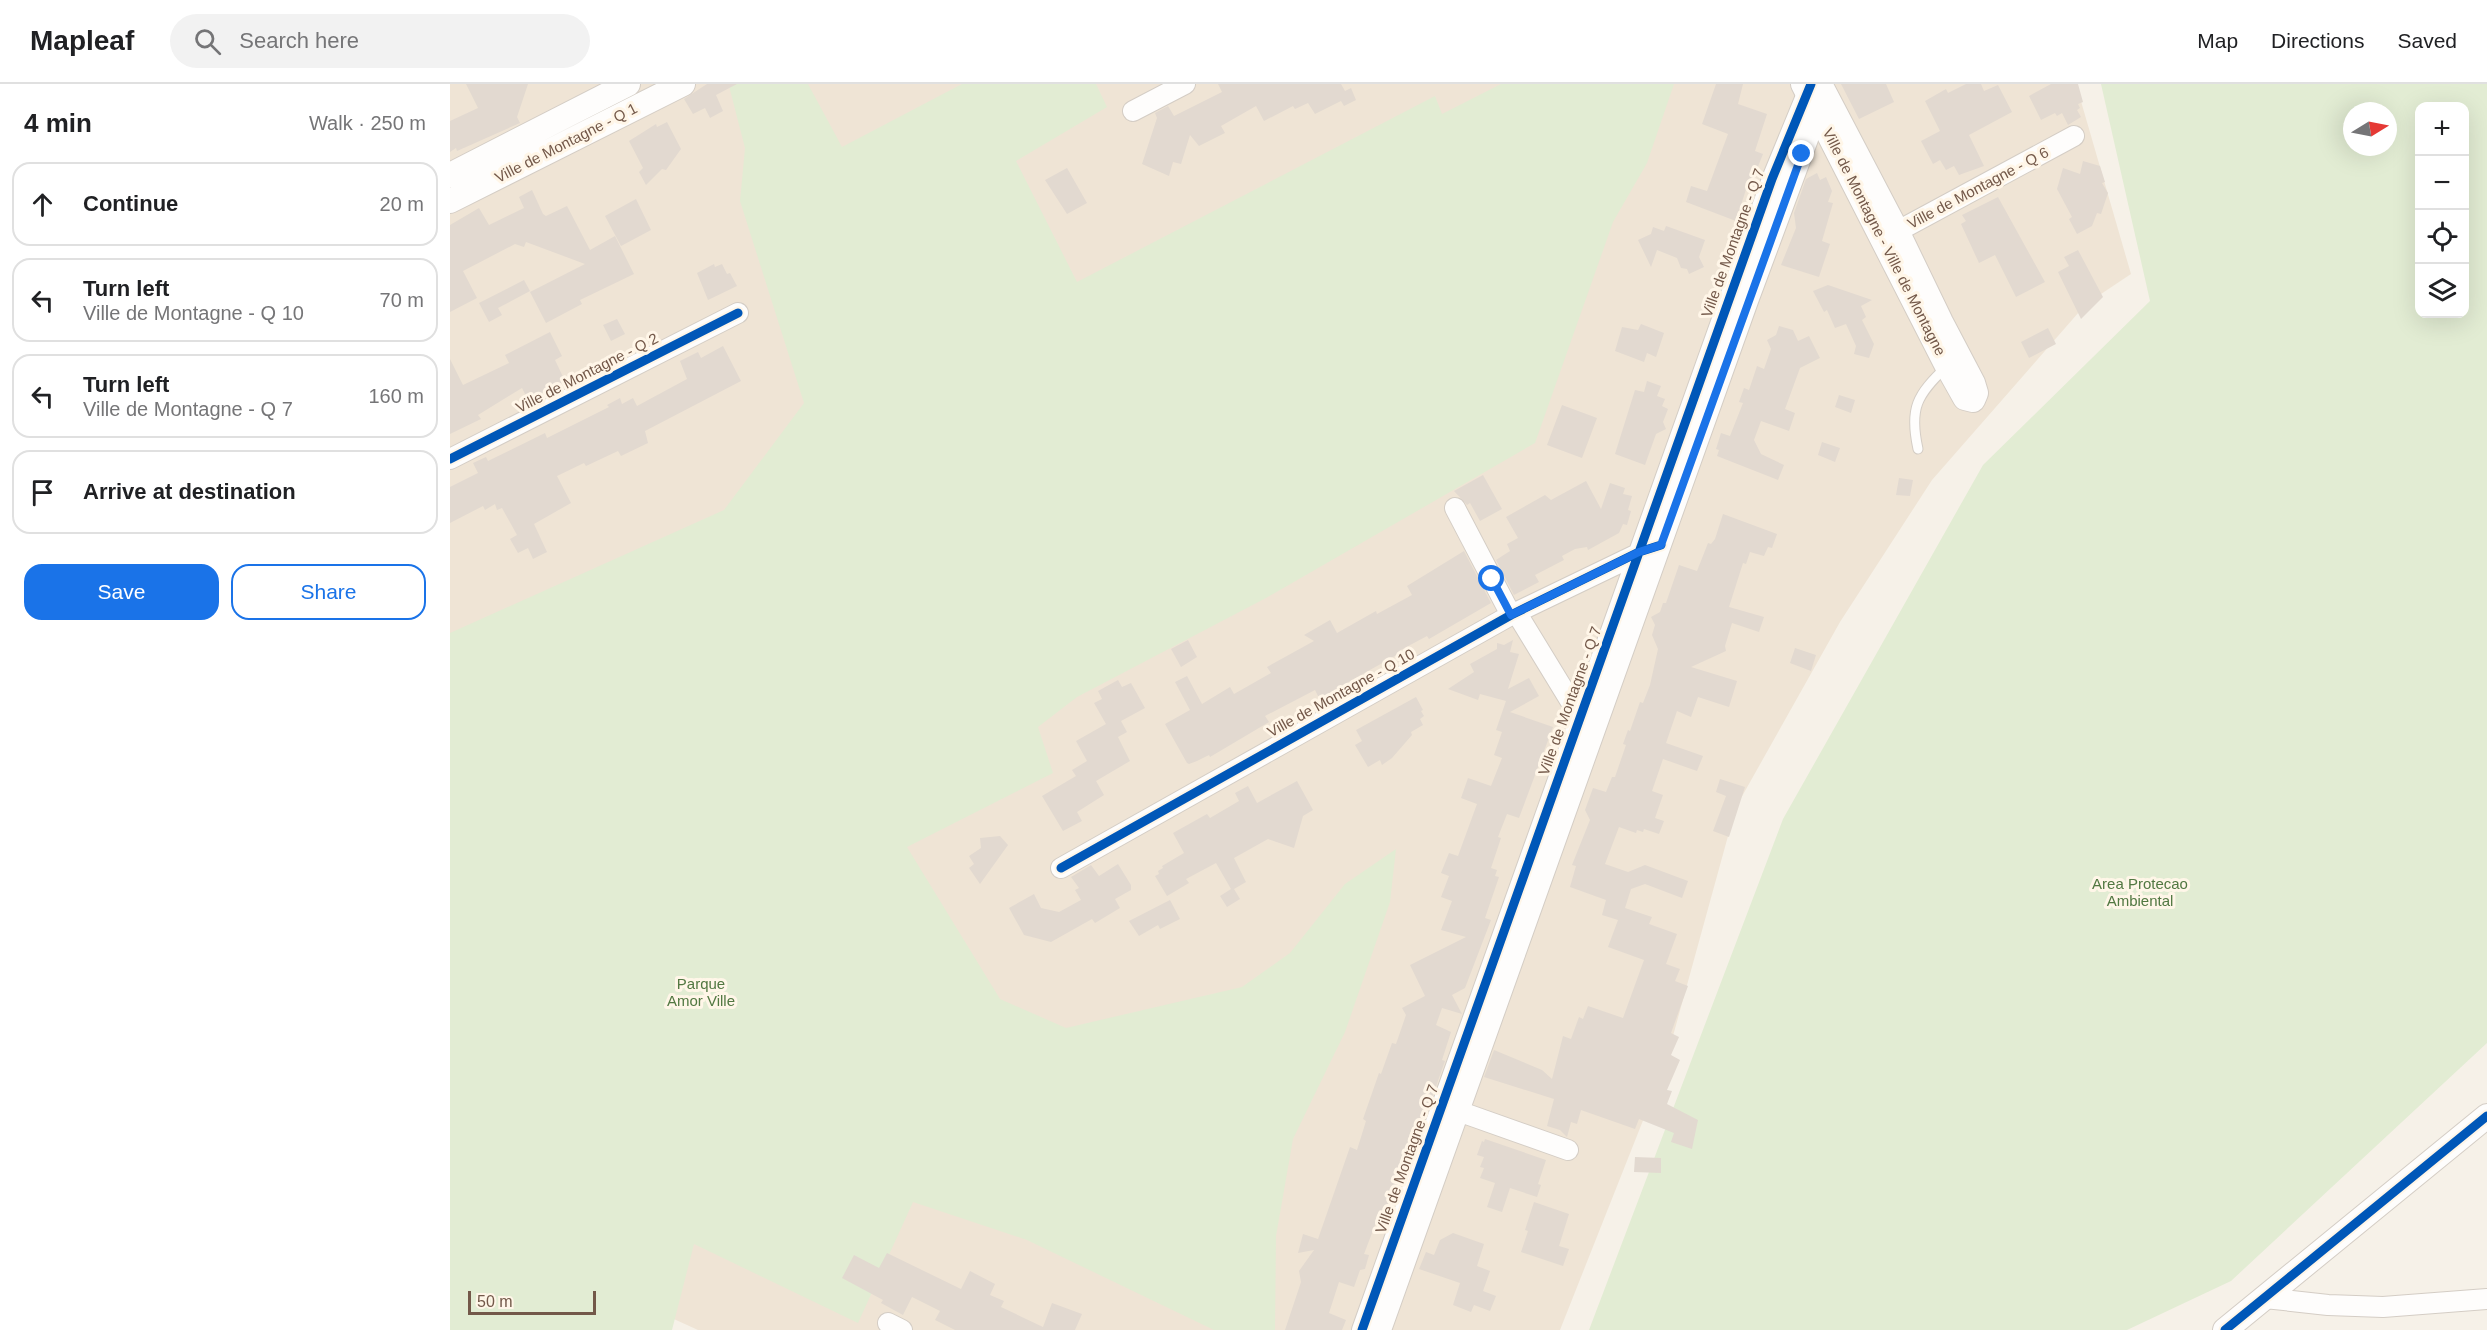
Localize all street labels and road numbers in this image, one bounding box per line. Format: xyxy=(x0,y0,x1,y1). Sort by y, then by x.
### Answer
street label: Ville de Montagne - Q 1 xyxy=(492,99,640,186)
street label: Ville de Montagne - Ville de Montagne xyxy=(1819,125,1949,358)
street label: Ville de Montagne - Q 6 xyxy=(1904,143,2051,232)
street label: Ville de Montagne - Q 7 xyxy=(1698,166,1767,320)
street label: Ville de Montagne - Q 2 xyxy=(513,329,661,416)
street label: Ville de Montagne - Q 7 xyxy=(1535,624,1604,778)
street label: Ville de Montagne - Q 10 xyxy=(1264,645,1417,740)
street label: Ville de Montagne - Q 7 xyxy=(1372,1082,1441,1236)

